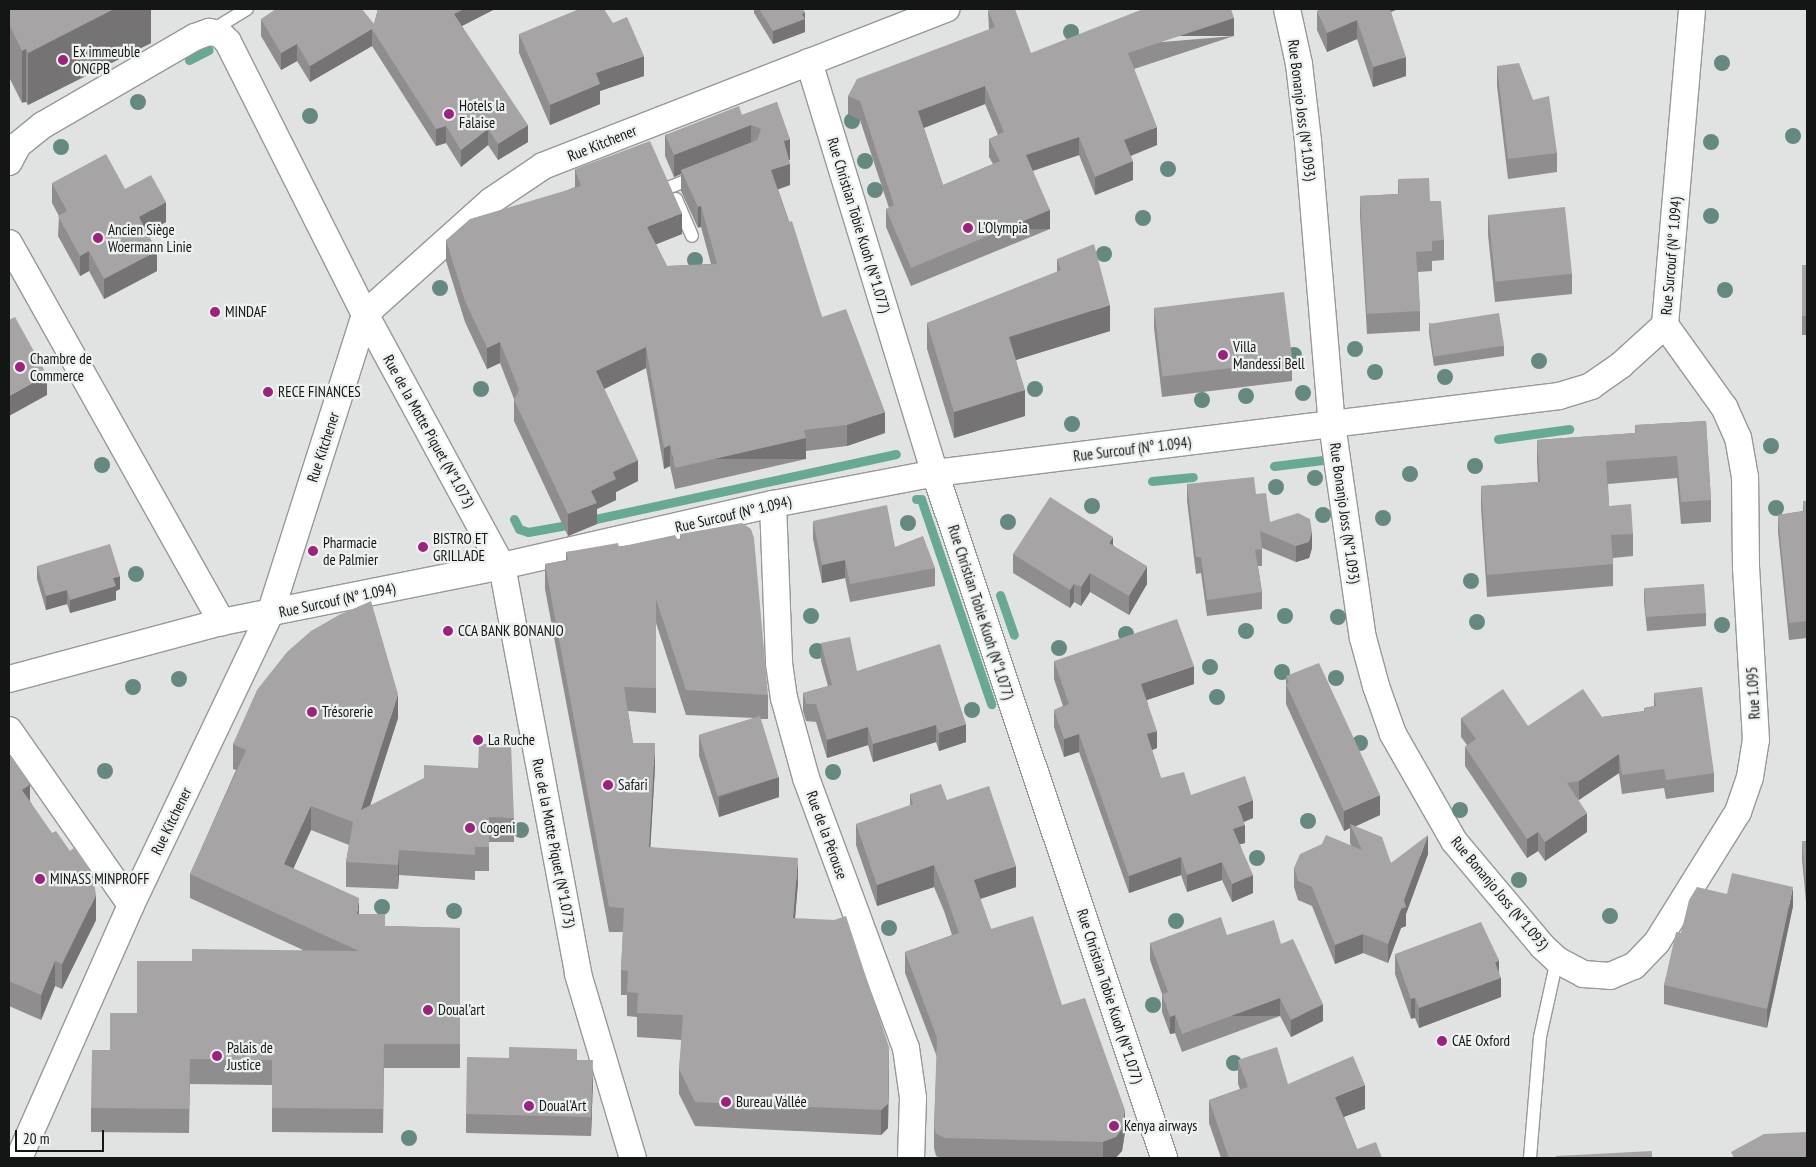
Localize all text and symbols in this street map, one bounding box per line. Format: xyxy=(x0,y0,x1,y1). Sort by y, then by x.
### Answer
street label: Rue Bonanjo Joss (N°1.093) xyxy=(1284,38,1320,182)
place label: Ex immeuble ONCPB xyxy=(73,42,140,77)
marker: Ex immeuble ONCPB xyxy=(57,54,69,66)
place label: Hotels la Falaise xyxy=(459,96,505,131)
marker: Hotels la Falaise xyxy=(443,108,455,120)
street label: Rue Kitchener xyxy=(565,121,639,165)
street label: Rue Christian Tobie Kuoh (N°1.077) xyxy=(824,135,894,315)
street label: Rue Surcouf (N° 1.094) xyxy=(1657,196,1685,316)
place label: L'Olympia xyxy=(978,219,1028,237)
place label: Ancien Siège Woermann Linie xyxy=(108,220,192,255)
marker: L'Olympia xyxy=(962,222,974,234)
marker: Ancien Siège Woermann Linie xyxy=(92,232,104,244)
place label: MINDAF xyxy=(225,303,267,321)
marker: MINDAF xyxy=(209,306,221,318)
place label: Villa Mandessi Bell xyxy=(1233,337,1305,372)
place label: Chambre de Commerce xyxy=(30,349,92,384)
marker: Villa Mandessi Bell xyxy=(1217,349,1229,361)
street label: Rue de la Motte Piquet (N°1.073) xyxy=(380,352,478,510)
marker: Chambre de Commerce xyxy=(14,361,26,373)
place label: RECE FINANCES xyxy=(278,383,361,401)
marker: RECE FINANCES xyxy=(262,386,274,398)
street label: Rue Kitchener xyxy=(303,410,343,484)
street label: Rue Surcouf (N° 1.094) xyxy=(1072,433,1192,465)
street label: Rue Bonanjo Joss (N°1.093) xyxy=(1326,441,1364,585)
street label: Rue Surcouf (N° 1.094) xyxy=(673,492,793,536)
street label: Rue Christian Tobie Kuoh (N°1.077) xyxy=(944,522,1018,702)
place label: BISTRO ET GRILLADE xyxy=(433,529,488,564)
place label: Pharmacie de Palmier xyxy=(323,533,378,568)
marker: BISTRO ET GRILLADE xyxy=(417,541,429,553)
marker: Pharmacie de Palmier xyxy=(307,545,319,557)
street label: Rue Surcouf (N° 1.094) xyxy=(277,579,397,621)
place label: CCA BANK BONANJO xyxy=(458,622,564,640)
marker: CCA BANK BONANJO xyxy=(442,625,454,637)
street label: Rue 1.095 xyxy=(1743,666,1763,720)
place label: Trésorerie xyxy=(322,703,373,721)
marker: Trésorerie xyxy=(306,706,318,718)
place label: La Ruche xyxy=(488,731,535,749)
marker: La Ruche xyxy=(472,734,484,746)
street label: Rue de la Motte Piquet (N°1.073) xyxy=(529,757,579,929)
place label: Safari xyxy=(618,776,648,794)
marker: Safari xyxy=(602,779,614,791)
street label: Rue Kitchener xyxy=(147,784,195,858)
street label: Rue de la Pérouse xyxy=(803,788,851,882)
place label: Cogeni xyxy=(480,819,515,837)
marker: Cogeni xyxy=(464,822,476,834)
street label: Rue Bonanjo Joss (N°1.093) xyxy=(1447,833,1553,953)
place label: MINASS MINPROFF xyxy=(50,870,150,888)
marker: MINASS MINPROFF xyxy=(34,873,46,885)
street label: Rue Christian Tobie Kuoh (N°1.077) xyxy=(1073,906,1147,1086)
place label: Doual'art xyxy=(438,1001,485,1019)
marker: Doual'art xyxy=(422,1004,434,1016)
place label: CAE Oxford xyxy=(1452,1032,1510,1050)
marker: CAE Oxford xyxy=(1436,1035,1448,1047)
place label: Palais de Justice xyxy=(227,1038,273,1073)
marker: Palais de Justice xyxy=(211,1050,223,1062)
place label: Bureau Vallée xyxy=(736,1093,807,1111)
marker: Bureau Vallée xyxy=(720,1096,732,1108)
place label: Doual'Art xyxy=(539,1097,586,1115)
marker: Doual'Art xyxy=(523,1100,535,1112)
place label: Kenya airways xyxy=(1124,1117,1197,1135)
scale bar xyxy=(18,1120,106,1152)
marker: Kenya airways xyxy=(1108,1120,1120,1132)
text: 20 m xyxy=(23,1129,49,1148)

